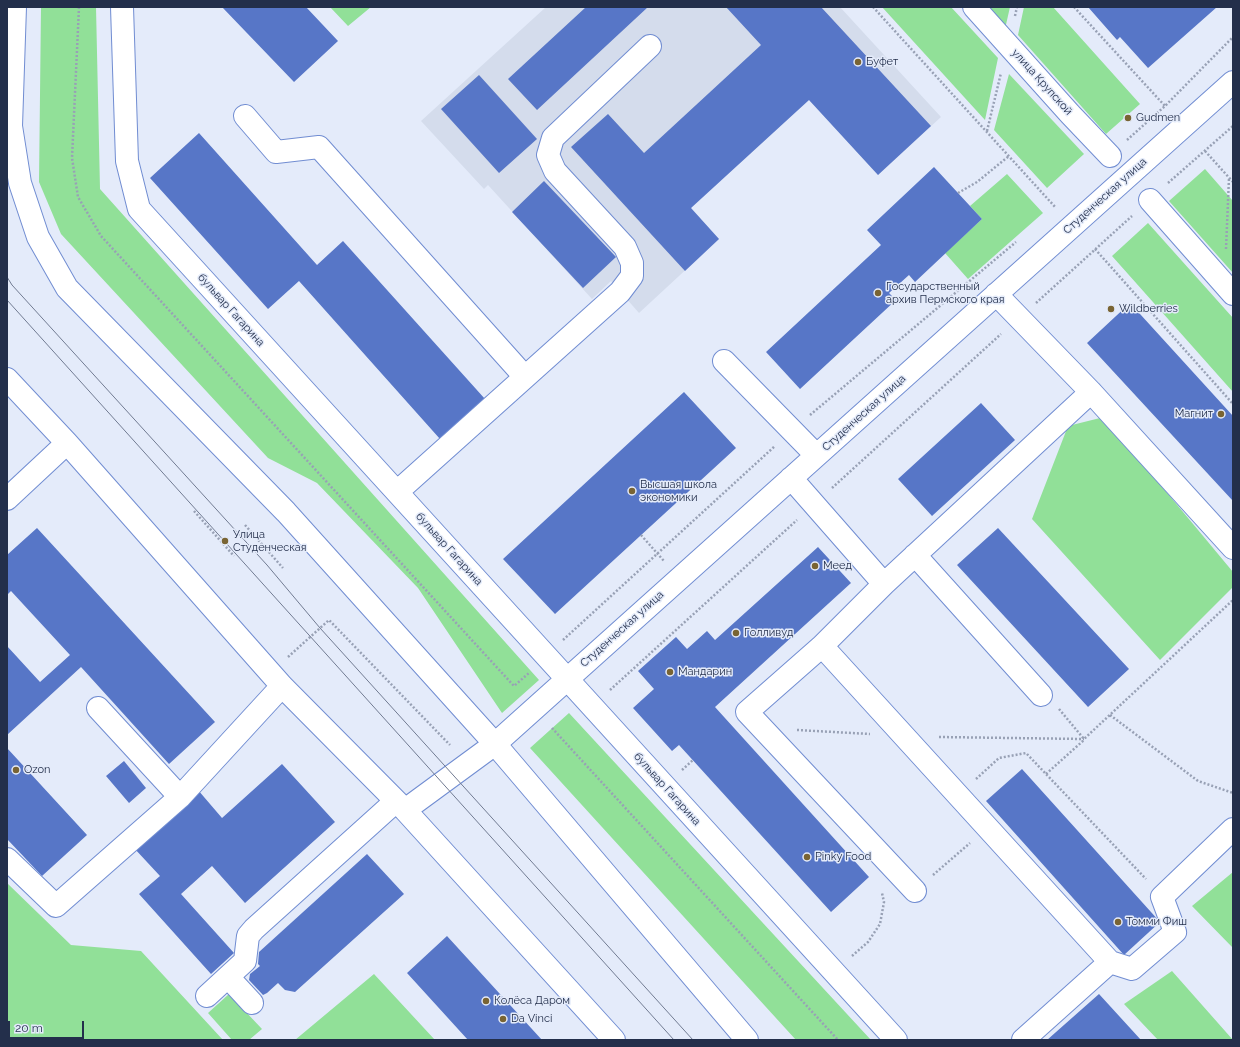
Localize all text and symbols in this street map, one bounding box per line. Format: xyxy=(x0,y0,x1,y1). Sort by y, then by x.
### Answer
street label: улица Крупской xyxy=(1009,46,1075,118)
place label: Буфет xyxy=(866,55,898,69)
marker: Буфет xyxy=(853,57,863,67)
place label: Gudmen xyxy=(1136,111,1180,125)
marker: Gudmen xyxy=(1123,113,1133,123)
street label: Студенческая улица xyxy=(1061,155,1149,237)
street label: бульвар Гагарина xyxy=(195,271,267,349)
place label: Государственный архив Пермского края xyxy=(886,280,1004,306)
marker: Государственный архив Пермского края xyxy=(873,288,883,298)
place label: Wildberries xyxy=(1119,302,1178,316)
marker: Wildberries xyxy=(1106,304,1116,314)
street label: Студенческая улица xyxy=(820,372,908,454)
place label: Магнит xyxy=(1175,407,1213,421)
marker: Магнит xyxy=(1216,409,1226,419)
place label: Высшая школа экономики xyxy=(640,478,717,504)
marker: Высшая школа экономики xyxy=(627,486,637,496)
street label: бульвар Гагарина xyxy=(413,510,485,588)
place label: Улица Студенческая xyxy=(233,528,307,554)
marker: Улица Студенческая xyxy=(220,536,230,546)
place label: Меед xyxy=(823,559,852,573)
marker: Меед xyxy=(810,561,820,571)
street label: Студенческая улица xyxy=(578,588,666,670)
place label: Голливуд xyxy=(744,626,793,640)
marker: Голливуд xyxy=(731,628,741,638)
place label: Мандарин xyxy=(678,665,732,679)
marker: Мандарин xyxy=(665,667,675,677)
street label: бульвар Гагарина xyxy=(631,750,703,828)
place label: Ozon xyxy=(24,763,51,777)
marker: Ozon xyxy=(11,765,21,775)
place label: Pinky Food xyxy=(815,850,871,864)
marker: Pinky Food xyxy=(802,852,812,862)
place label: Томми Фиш xyxy=(1126,915,1187,929)
marker: Томми Фиш xyxy=(1113,917,1123,927)
place label: Колёса Даром xyxy=(494,994,570,1008)
marker: Колёса Даром xyxy=(481,996,491,1006)
place label: Da Vinci xyxy=(511,1012,552,1026)
scale bar xyxy=(10,1013,86,1039)
marker: Da Vinci xyxy=(498,1014,508,1024)
text: 20 m xyxy=(15,1021,43,1035)

